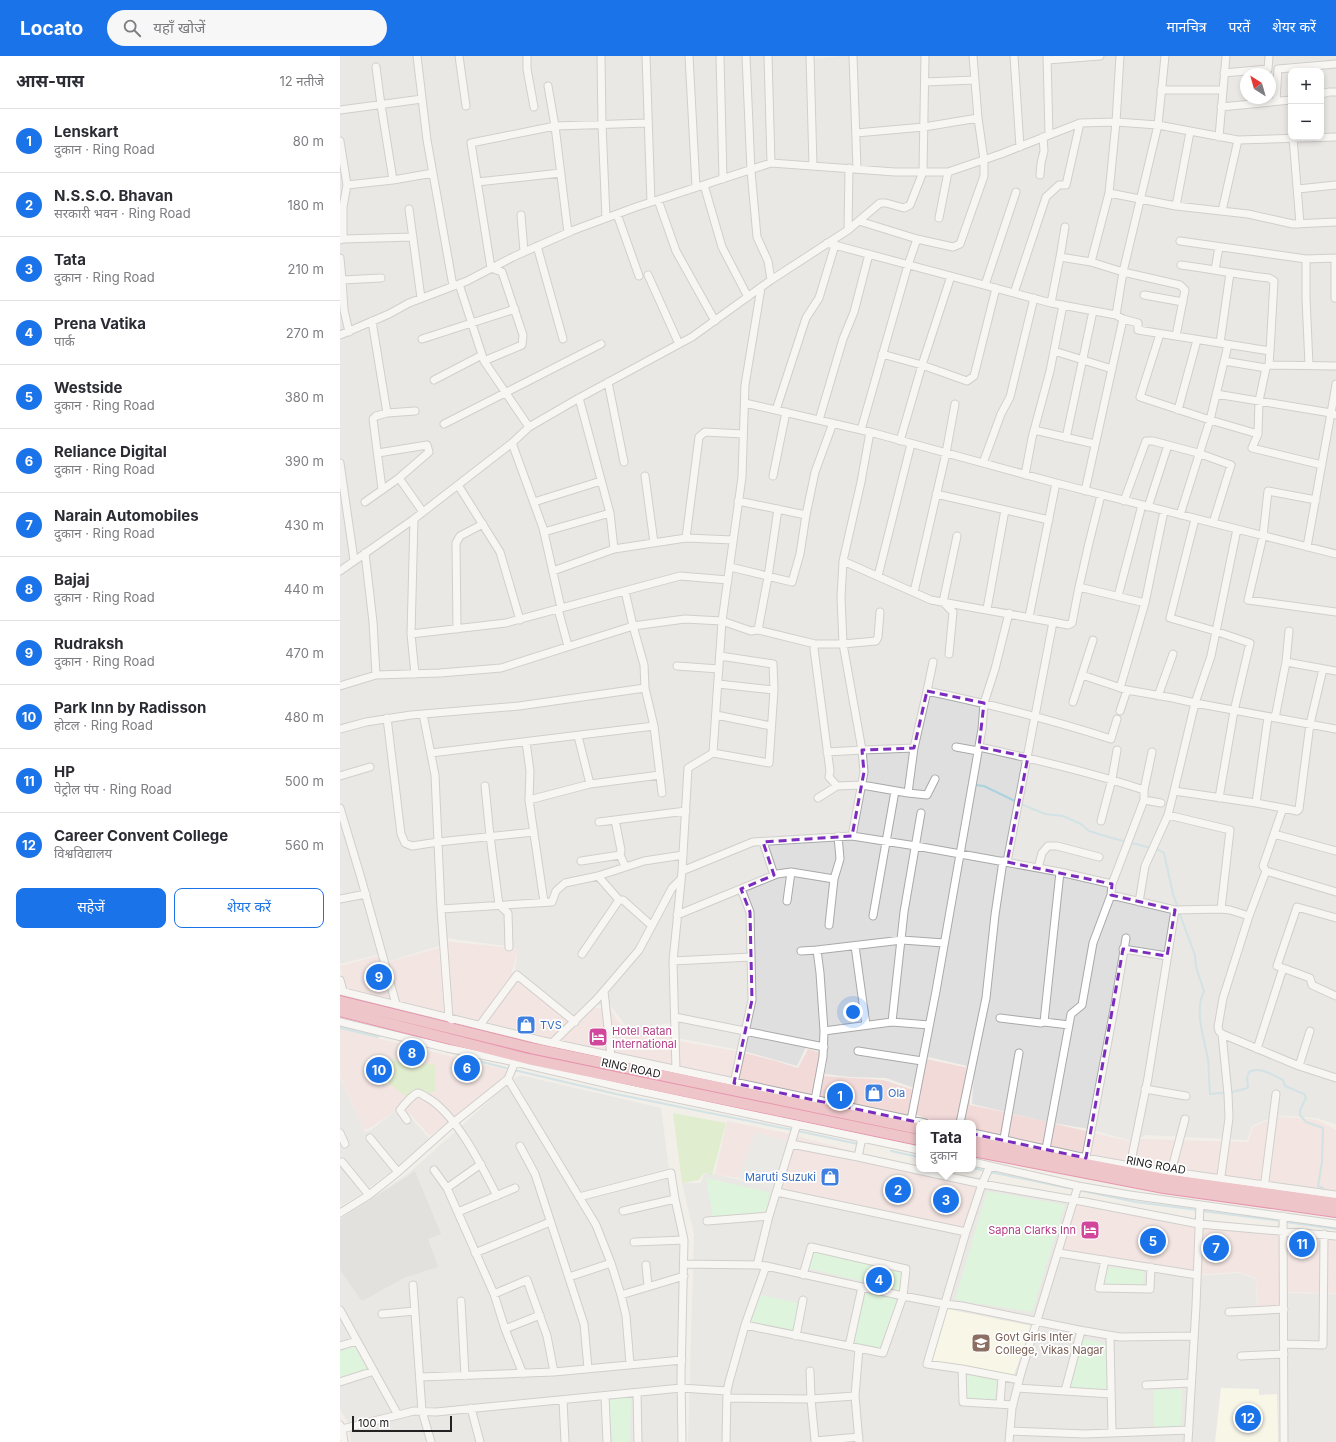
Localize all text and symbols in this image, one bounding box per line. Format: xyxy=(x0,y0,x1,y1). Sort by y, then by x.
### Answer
search box xyxy=(107,10,387,46)
text: Locato xyxy=(20,17,83,40)
icon: search xyxy=(121,17,143,39)
text: यहाँ खोजें xyxy=(153,18,205,37)
text: मानचित्र xyxy=(1167,18,1207,35)
text: परतें xyxy=(1229,18,1250,35)
text: शेयर करें xyxy=(1272,18,1316,35)
north arrow xyxy=(1240,68,1276,104)
map controls xyxy=(1288,68,1324,140)
button: + xyxy=(1288,68,1324,104)
text: आस-पास xyxy=(16,71,84,91)
text: 12 नतीजे xyxy=(279,73,324,89)
button: − xyxy=(1288,104,1324,140)
text: Lenskart xyxy=(54,122,118,141)
text: 1 xyxy=(26,133,32,149)
text: 80 m xyxy=(293,133,324,149)
text: दुकान · Ring Road xyxy=(54,141,155,157)
text: N.S.S.O. Bhavan xyxy=(54,186,173,205)
text: 2 xyxy=(25,197,33,213)
text: 180 m xyxy=(287,197,324,213)
text: सरकारी भवन · Ring Road xyxy=(54,205,191,221)
text: Tata xyxy=(54,250,86,269)
text: 3 xyxy=(25,261,33,277)
text: 210 m xyxy=(288,261,324,277)
text: दुकान · Ring Road xyxy=(54,269,155,285)
text: Prena Vatika xyxy=(54,314,146,333)
text: 4 xyxy=(25,325,33,341)
text: 270 m xyxy=(286,325,324,341)
text: पार्क xyxy=(54,333,75,349)
text: Westside xyxy=(54,378,122,397)
text: 5 xyxy=(25,389,33,405)
text: 380 m xyxy=(285,389,324,405)
text: दुकान · Ring Road xyxy=(54,397,155,413)
text: Reliance Digital xyxy=(54,442,167,461)
text: 6 xyxy=(25,453,33,469)
text: 390 m xyxy=(285,453,324,469)
text: दुकान · Ring Road xyxy=(54,461,155,477)
text: Narain Automobiles xyxy=(54,506,199,525)
text: 7 xyxy=(25,517,33,533)
text: 430 m xyxy=(284,517,324,533)
text: दुकान · Ring Road xyxy=(54,525,155,541)
text: Bajaj xyxy=(54,570,89,589)
text: 8 xyxy=(25,581,33,597)
text: 440 m xyxy=(284,581,324,597)
text: दुकान · Ring Road xyxy=(54,589,155,605)
text: Rudraksh xyxy=(54,634,124,653)
text: 9 xyxy=(25,645,33,661)
text: 470 m xyxy=(285,645,324,661)
text: दुकान · Ring Road xyxy=(54,653,155,669)
text: Park Inn by Radisson xyxy=(54,698,206,717)
text: 10 xyxy=(22,709,36,725)
text: 480 m xyxy=(284,709,324,725)
text: होटल · Ring Road xyxy=(54,717,153,733)
text: HP xyxy=(54,762,75,781)
text: 11 xyxy=(23,773,35,789)
text: 500 m xyxy=(285,773,324,789)
text: पेट्रोल पंप · Ring Road xyxy=(54,781,172,797)
text: Career Convent College xyxy=(54,826,228,845)
text: 12 xyxy=(22,837,36,853)
text: 560 m xyxy=(285,837,324,853)
text: विश्वविद्यालय xyxy=(54,845,112,861)
button: सहेजें xyxy=(16,888,166,928)
button: शेयर करें xyxy=(174,888,324,928)
pin: 9 xyxy=(366,962,392,992)
your location xyxy=(843,1002,863,1022)
shop icon: TVS xyxy=(515,1014,537,1036)
place label: TVS xyxy=(540,1018,562,1032)
place label: Hotel Ratan International xyxy=(612,1024,677,1051)
hotel icon: Hotel Ratan International xyxy=(587,1026,609,1048)
pin: 8 xyxy=(399,1038,425,1068)
pin: 6 xyxy=(454,1053,480,1083)
pin: 10 xyxy=(366,1055,392,1085)
street label: RING ROAD xyxy=(600,1055,662,1081)
pin: 1 xyxy=(827,1081,853,1111)
shop icon: Ola xyxy=(863,1082,885,1104)
place label: Ola xyxy=(888,1086,905,1100)
popup xyxy=(916,1120,976,1172)
text: Tata xyxy=(930,1128,962,1147)
text: दुकान xyxy=(930,1147,958,1163)
street label: RING ROAD xyxy=(1125,1153,1187,1177)
shop icon: Maruti Suzuki xyxy=(819,1166,841,1188)
place label: Maruti Suzuki xyxy=(745,1170,816,1184)
pin: 2 xyxy=(885,1175,911,1205)
pin: 3 xyxy=(933,1185,959,1215)
hotel icon: Sapna Clarks Inn xyxy=(1079,1219,1101,1241)
place label: Sapna Clarks Inn xyxy=(988,1223,1076,1237)
pin: 5 xyxy=(1140,1226,1166,1256)
pin: 11 xyxy=(1289,1229,1315,1259)
pin: 7 xyxy=(1203,1233,1229,1263)
pin: 4 xyxy=(866,1265,892,1295)
place label: Govt Girls Inter College, Vikas Nagar xyxy=(995,1330,1104,1357)
school or university icon: Govt Girls Inter College, Vikas Nagar xyxy=(970,1332,992,1354)
pin: 12 xyxy=(1235,1403,1261,1433)
scale bar xyxy=(352,1414,452,1433)
text: 100 m xyxy=(358,1416,389,1430)

